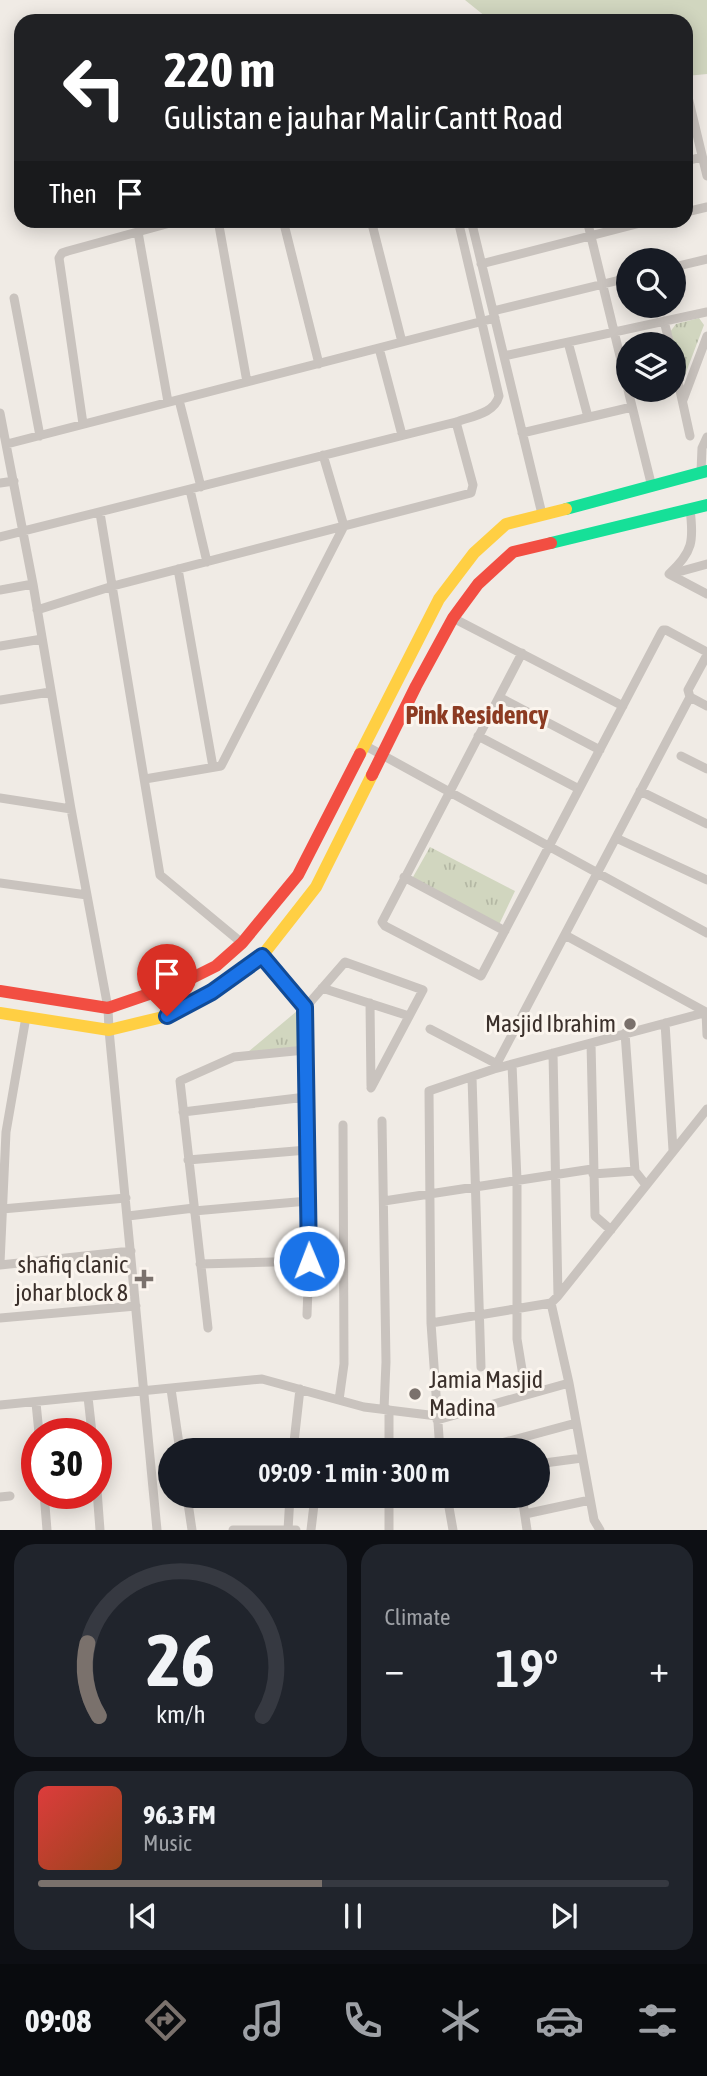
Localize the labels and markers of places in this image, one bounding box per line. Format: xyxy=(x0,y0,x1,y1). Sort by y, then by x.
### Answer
pin xyxy=(137,944,197,1016)
place label: Masjid Ibrahim xyxy=(485,1010,616,1037)
marker: Masjid Ibrahim xyxy=(622,1016,638,1032)
place label: shafiq clanic johar block 8 xyxy=(14,1251,128,1306)
marker: shafiq clanic johar block 8 xyxy=(134,1269,154,1289)
place label: Jamia Masjid Madina xyxy=(429,1366,543,1421)
marker: Jamia Masjid Madina xyxy=(407,1386,423,1402)

